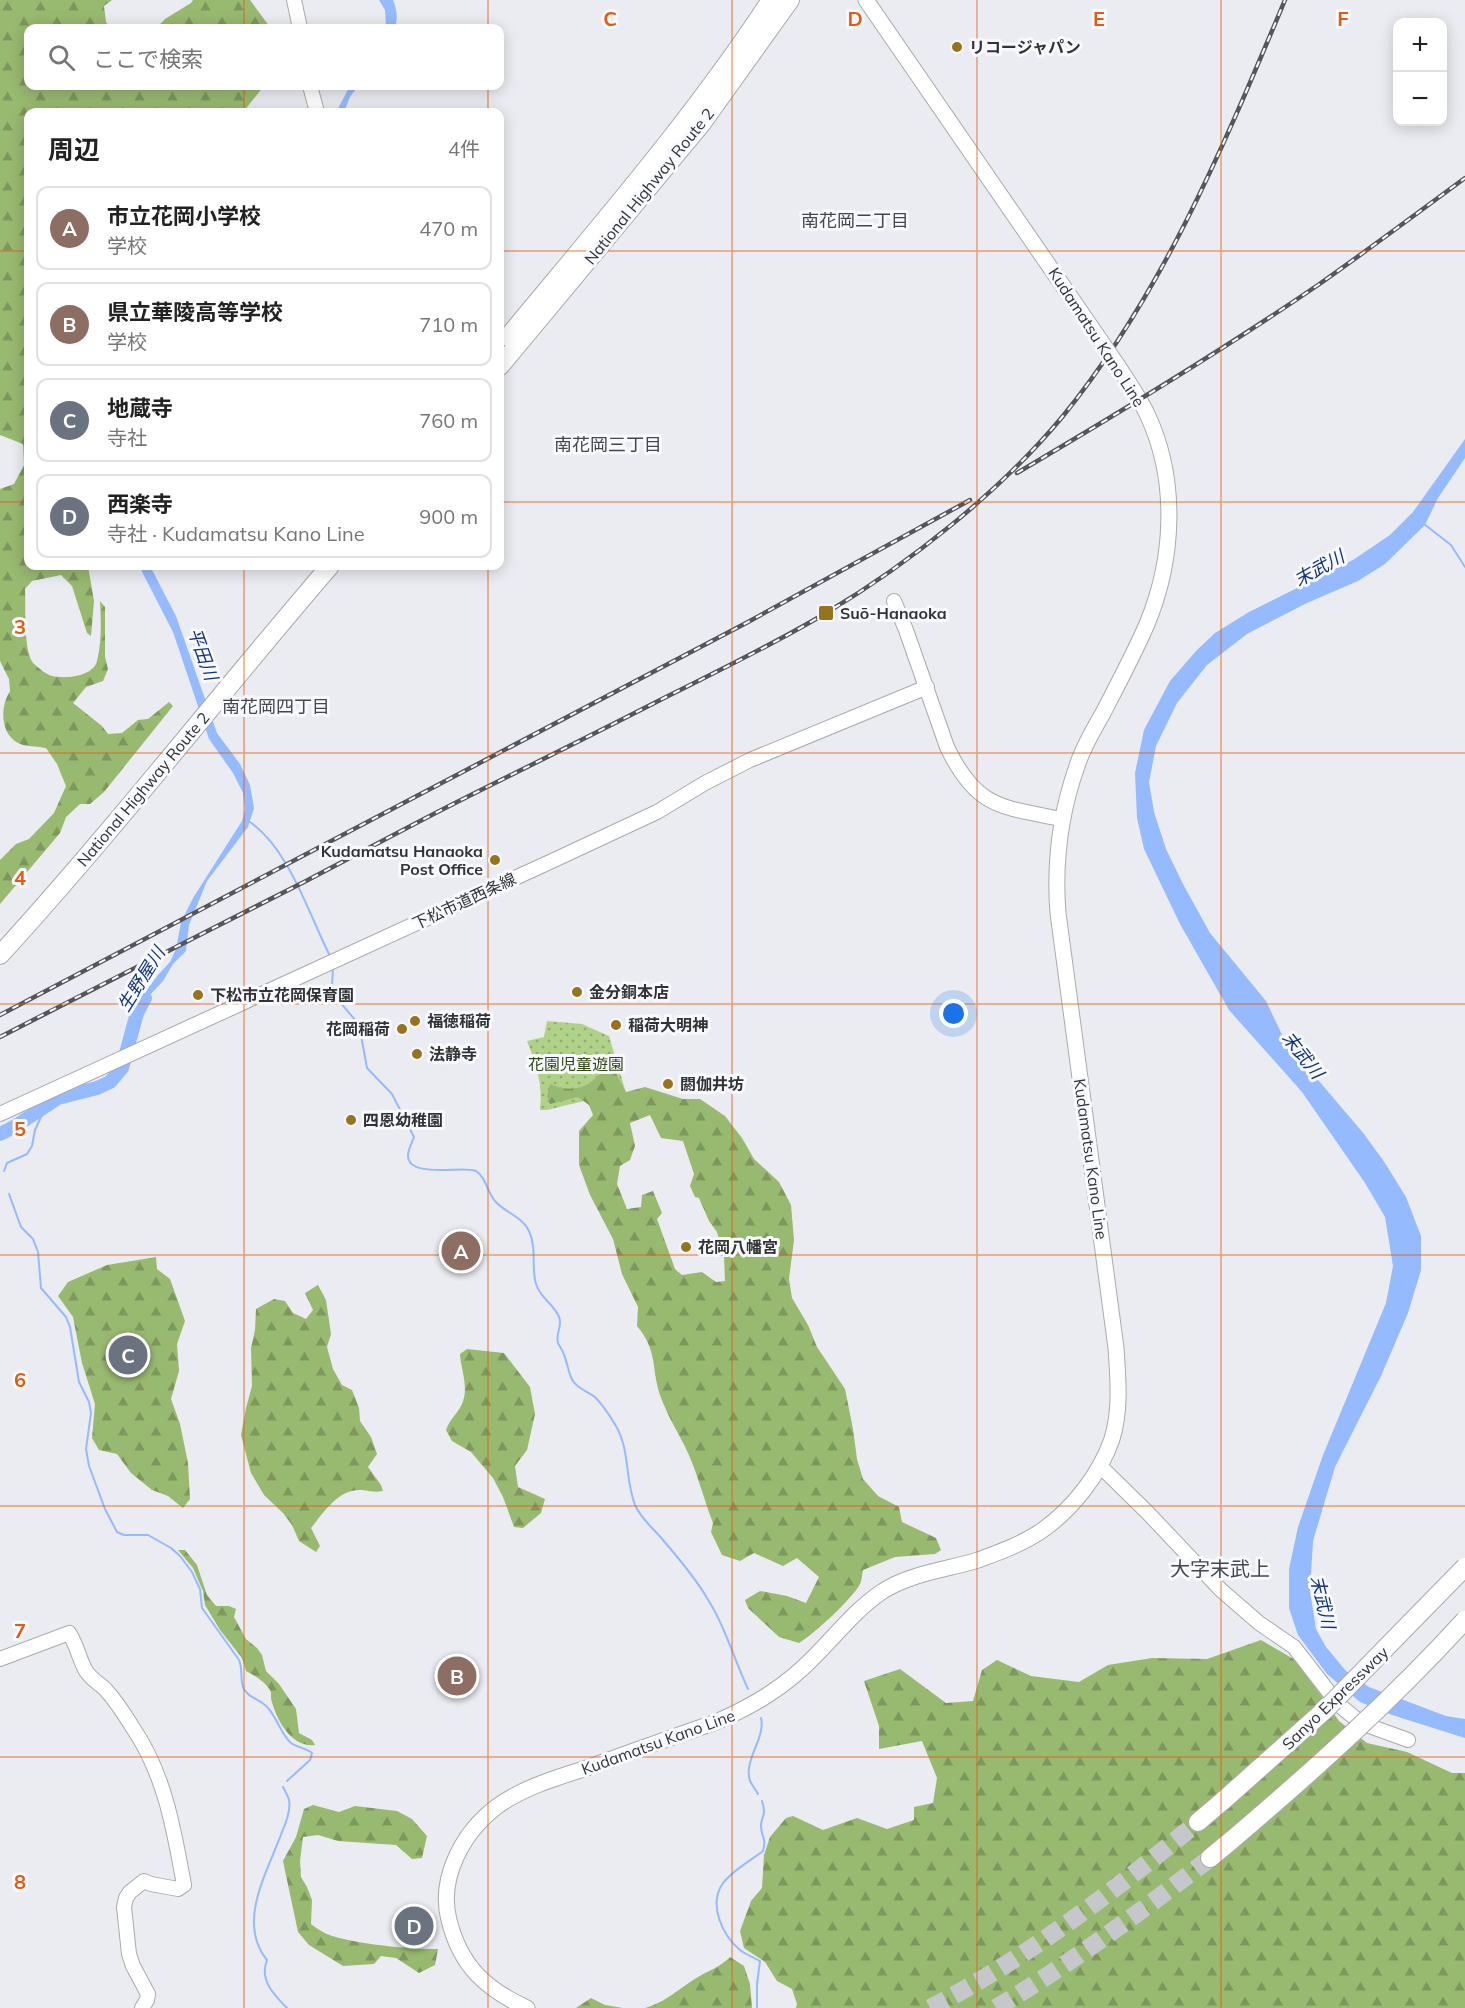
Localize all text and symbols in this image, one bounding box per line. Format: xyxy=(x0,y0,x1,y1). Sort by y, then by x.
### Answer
text: C xyxy=(603,6,617,31)
text: D xyxy=(847,6,863,31)
text: E xyxy=(1093,6,1105,31)
text: F xyxy=(1337,6,1349,31)
map controls xyxy=(1393,18,1447,126)
button: + xyxy=(1393,18,1447,72)
search box xyxy=(24,24,504,90)
place label: リコージャパン xyxy=(969,37,1081,57)
marker: リコージャパン xyxy=(950,40,964,54)
icon: search xyxy=(45,41,78,74)
text: ここで検索 xyxy=(93,45,203,73)
button: − xyxy=(1393,72,1447,126)
street label: National Highway Route 2 xyxy=(580,104,718,268)
text: 周辺 xyxy=(48,133,100,166)
text: 4件 xyxy=(448,136,480,161)
text: 市立花岡小学校 xyxy=(107,202,261,230)
district label: 南花岡二丁目 xyxy=(801,209,909,232)
text: A xyxy=(62,216,77,241)
text: 470 m xyxy=(419,216,478,241)
text: 学校 xyxy=(107,233,147,258)
street label: Kudamatsu Kano Line xyxy=(1044,264,1150,410)
text: 県立華陵高等学校 xyxy=(107,298,283,326)
text: B xyxy=(63,312,76,337)
text: 710 m xyxy=(419,312,478,337)
text: 学校 xyxy=(107,329,147,354)
text: 地蔵寺 xyxy=(107,394,173,422)
text: C xyxy=(63,408,76,433)
text: 760 m xyxy=(419,408,478,433)
text: 寺社 xyxy=(107,425,147,450)
district label: 南花岡三丁目 xyxy=(554,433,662,456)
text: 西楽寺 xyxy=(107,490,173,518)
text: D xyxy=(62,504,77,529)
text: 900 m xyxy=(419,504,478,529)
text: 寺社 · Kudamatsu Kano Line xyxy=(107,521,365,546)
water label: 末武川 xyxy=(1290,544,1350,591)
place label: Suō-Hanaoka xyxy=(840,603,947,623)
marker: Suō-Hanaoka xyxy=(817,604,835,622)
text: 3 xyxy=(14,614,26,639)
water label: 平田川 xyxy=(183,625,224,685)
district label: 南花岡四丁目 xyxy=(222,695,330,718)
street label: National Highway Route 2 xyxy=(73,708,213,870)
place label: Kudamatsu Hanaoka Post Office xyxy=(321,841,483,879)
marker: Kudamatsu Hanaoka Post Office xyxy=(488,853,502,867)
text: 4 xyxy=(14,865,26,890)
street label: 下松市道西条線 xyxy=(409,868,519,934)
water label: 生野屋川 xyxy=(112,941,171,1016)
place label: 金分銅本店 xyxy=(589,982,669,1002)
place label: 下松市立花岡保育園 xyxy=(210,985,354,1005)
marker: 金分銅本店 xyxy=(570,985,584,999)
marker: 下松市立花岡保育園 xyxy=(191,988,205,1002)
your location xyxy=(939,999,968,1028)
place label: 福徳稲荷 xyxy=(427,1011,491,1031)
marker: 福徳稲荷 xyxy=(408,1014,422,1028)
place label: 稲荷大明神 xyxy=(628,1015,708,1035)
marker: 稲荷大明神 xyxy=(609,1018,623,1032)
place label: 花岡稲荷 xyxy=(326,1019,390,1039)
marker: 花岡稲荷 xyxy=(395,1022,409,1036)
water label: 末武川 xyxy=(1277,1027,1330,1085)
place label: 法静寺 xyxy=(429,1044,477,1064)
marker: 法静寺 xyxy=(410,1047,424,1061)
park label: 花園児童遊園 xyxy=(528,1054,624,1074)
place label: 閼伽井坊 xyxy=(680,1074,744,1094)
marker: 閼伽井坊 xyxy=(661,1077,675,1091)
street label: Kudamatsu Kano Line xyxy=(1070,1077,1112,1241)
place label: 四恩幼稚園 xyxy=(363,1110,443,1130)
marker: 四恩幼稚園 xyxy=(344,1113,358,1127)
text: 5 xyxy=(14,1116,26,1141)
pin: A xyxy=(442,1228,480,1274)
place label: 花岡八幡宮 xyxy=(698,1237,778,1257)
marker: 花岡八幡宮 xyxy=(679,1240,693,1254)
pin: C xyxy=(108,1332,148,1378)
text: 6 xyxy=(14,1367,26,1392)
district label: 大字末武上 xyxy=(1170,1556,1270,1581)
water label: 末武川 xyxy=(1306,1573,1341,1633)
text: 7 xyxy=(14,1618,26,1643)
street label: Sanyo Expressway xyxy=(1278,1642,1393,1754)
pin: B xyxy=(438,1654,476,1698)
street label: Kudamatsu Kano Line xyxy=(578,1705,738,1779)
text: 8 xyxy=(14,1869,26,1894)
pin: D xyxy=(394,1904,434,1948)

